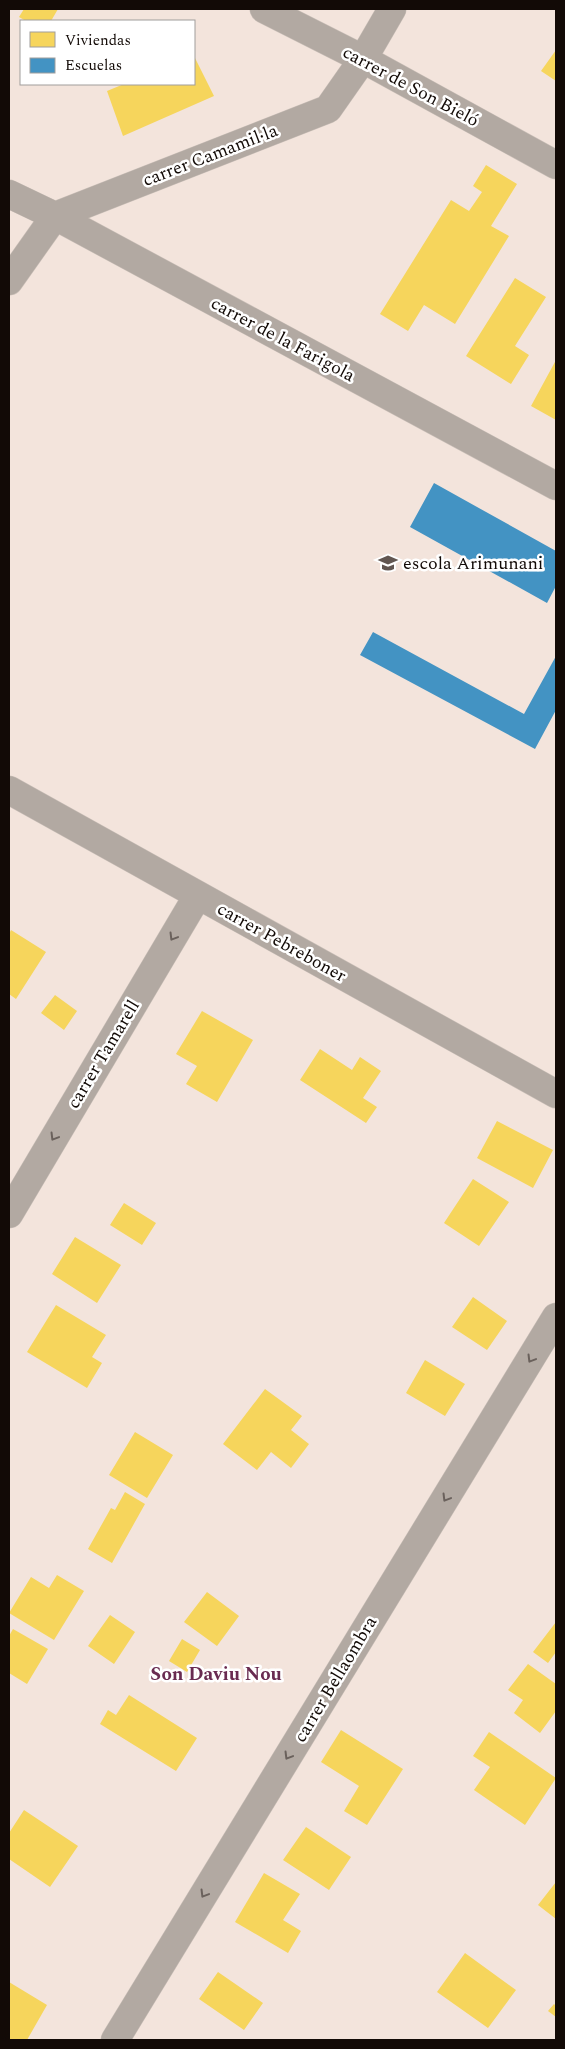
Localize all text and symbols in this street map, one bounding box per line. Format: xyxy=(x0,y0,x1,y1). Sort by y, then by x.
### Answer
legend xyxy=(20,20,195,85)
text: Viviendas xyxy=(65,29,131,52)
street label: carrer de Son Bieló xyxy=(338,39,484,134)
text: Escuelas xyxy=(65,54,122,77)
street label: carrer Camamil·la xyxy=(139,117,282,194)
street label: carrer de la Farigola xyxy=(206,290,360,389)
place label: escola Arimunani xyxy=(403,550,544,577)
school or university icon: escola Arimunani xyxy=(377,552,399,574)
street label: carrer Pebreboner xyxy=(212,896,351,989)
one-way arrow xyxy=(170,932,180,941)
street label: carrer Tamarell xyxy=(60,995,147,1114)
one-way arrow xyxy=(51,1131,61,1140)
one-way arrow xyxy=(527,1354,537,1363)
one-way arrow xyxy=(443,1492,453,1501)
street label: carrer Bellaombra xyxy=(287,1611,384,1748)
district label: Son Daviu Nou xyxy=(150,1660,282,1689)
one-way arrow xyxy=(285,1750,295,1759)
one-way arrow xyxy=(200,1889,210,1898)

